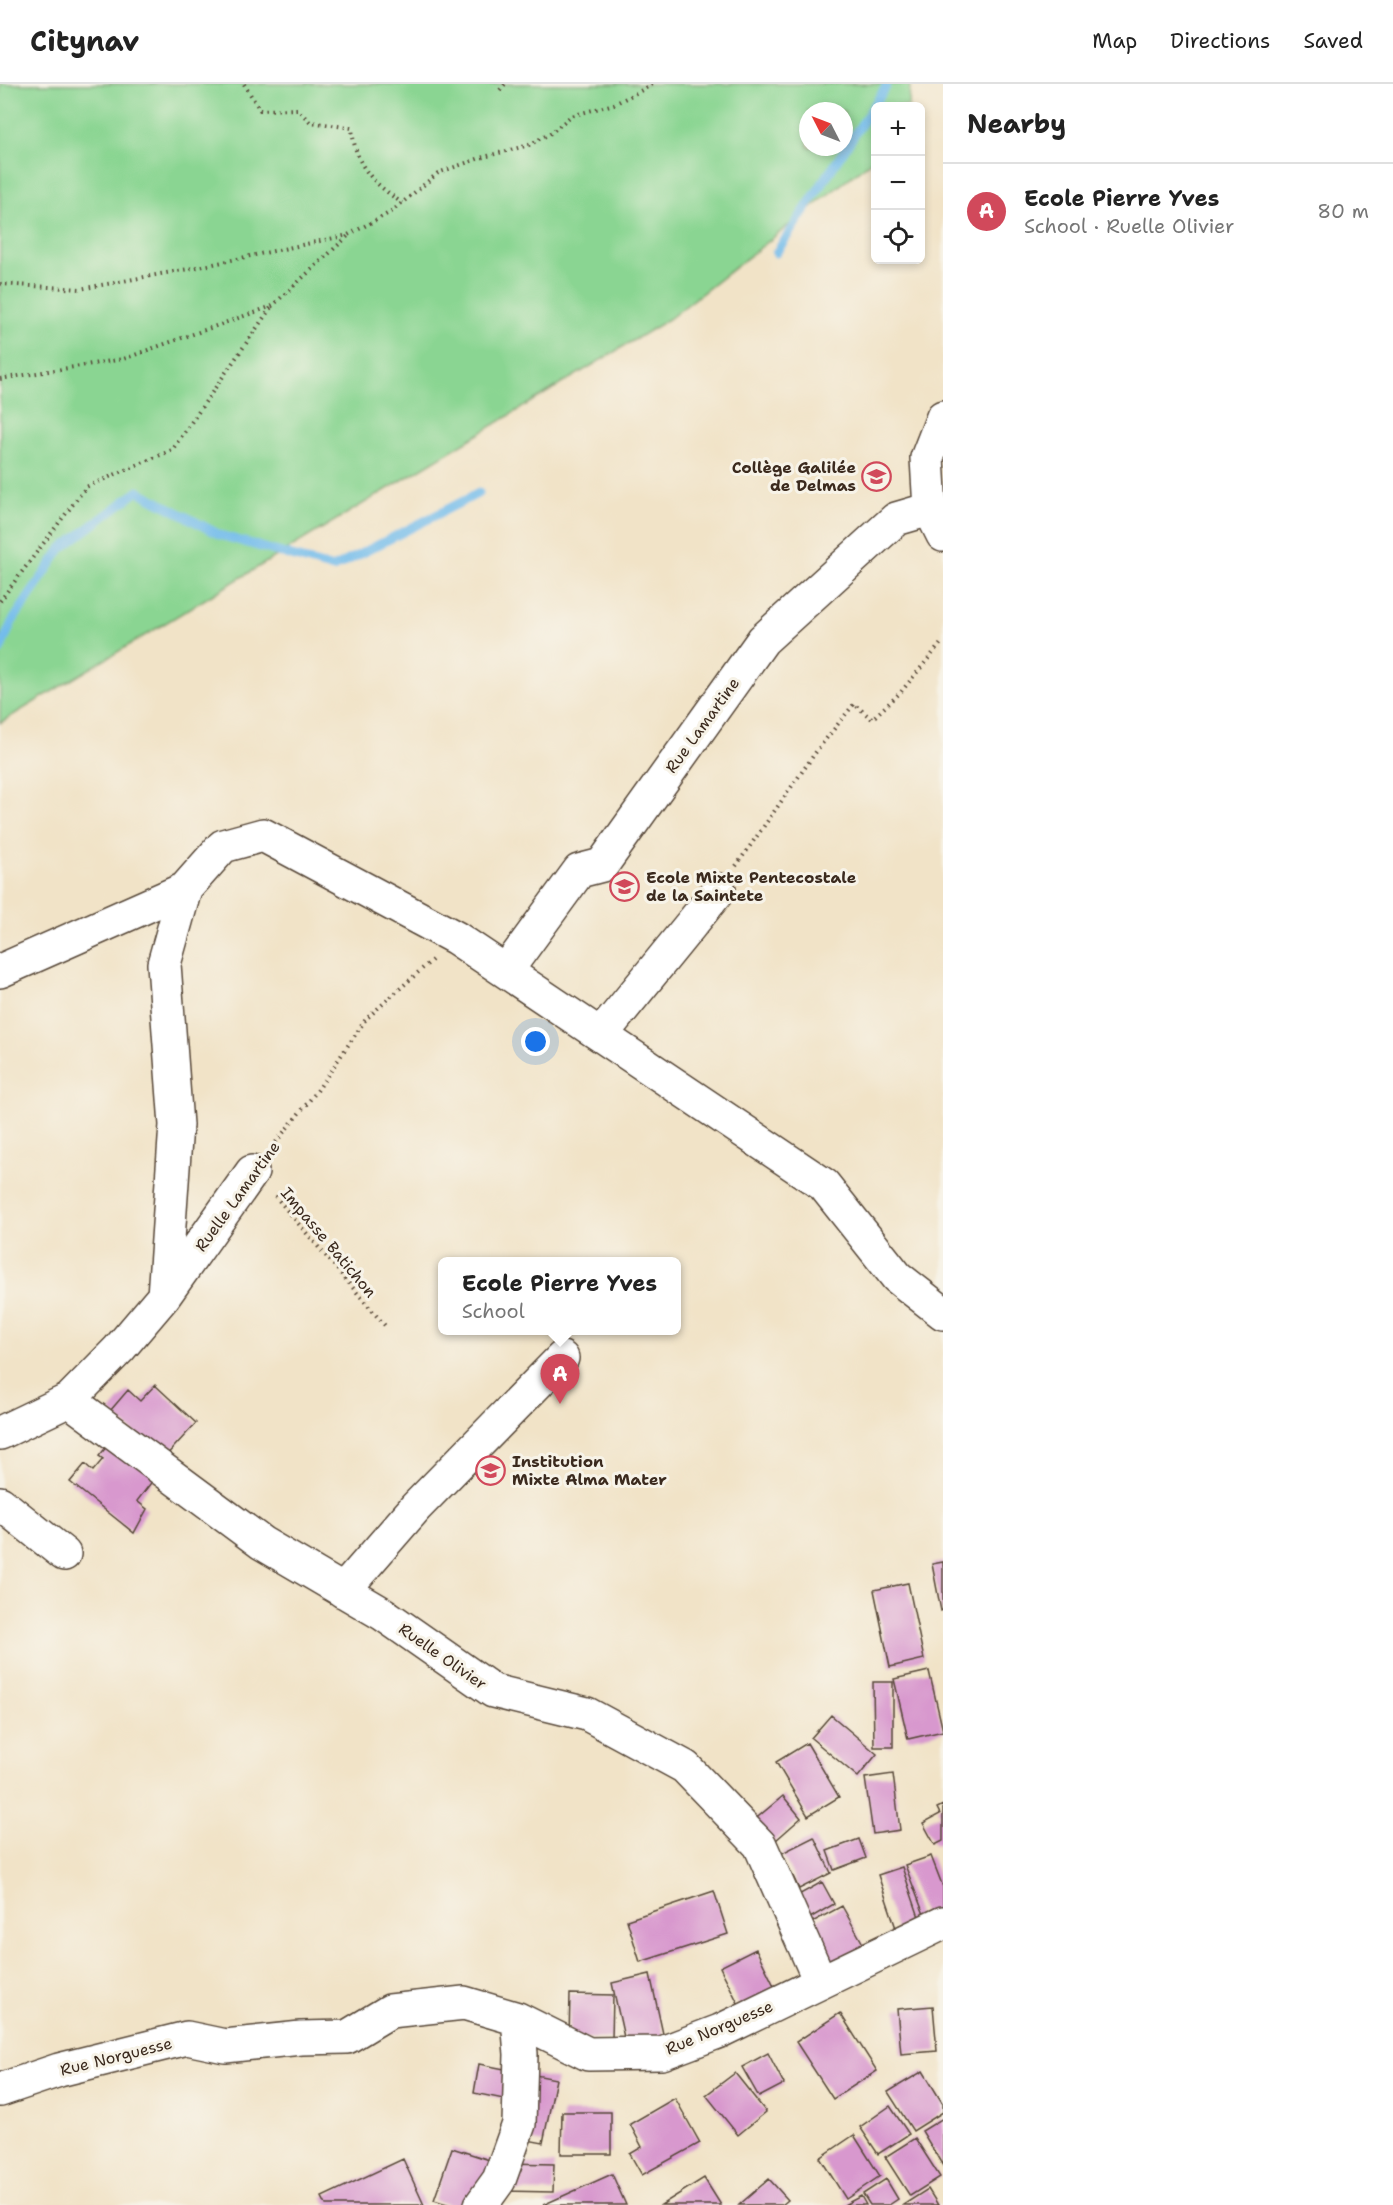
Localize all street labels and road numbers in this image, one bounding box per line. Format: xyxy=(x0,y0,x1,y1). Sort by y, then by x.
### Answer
street label: Rue Lamartine xyxy=(661,673,744,777)
street label: Ruelle Lamartine xyxy=(190,1137,285,1256)
street label: Impasse Batichon xyxy=(276,1183,381,1302)
street label: Ruelle Olivier xyxy=(395,1618,491,1694)
street label: Rue Norguesse xyxy=(662,1995,776,2060)
street label: Rue Norguesse xyxy=(58,2032,174,2081)

